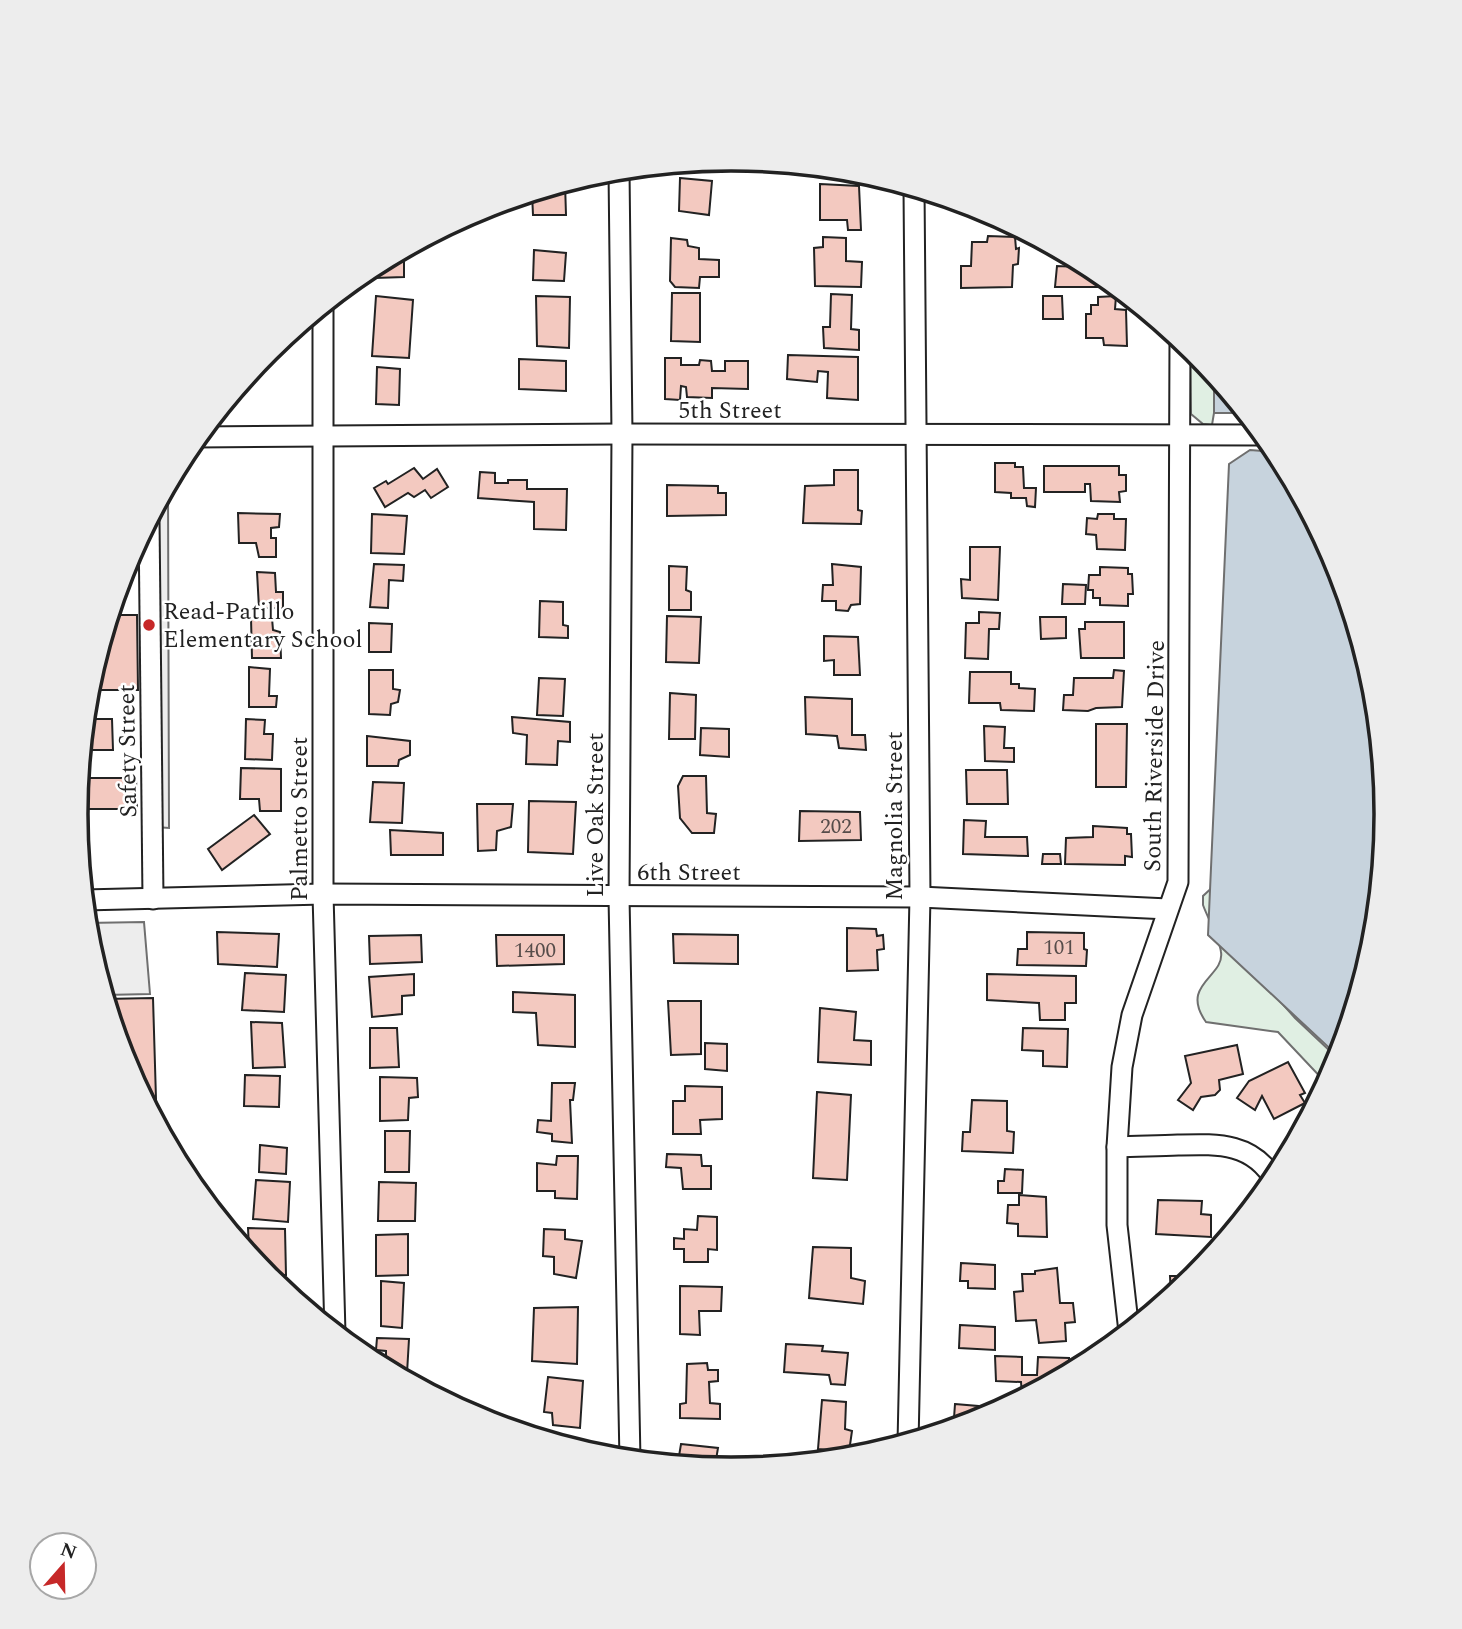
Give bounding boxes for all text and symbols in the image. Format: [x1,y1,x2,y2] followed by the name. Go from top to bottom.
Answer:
[678,393,782,429] street label: 5th Street
[163,594,363,658] place label: Read-Patillo Elementary School
[141,617,157,633] marker: Read-Patillo Elementary School
[1135,640,1175,872] street label: South Riverside Drive
[109,684,147,818] street label: Safety Street
[877,731,913,901] street label: Magnolia Street
[578,732,614,898] street label: Live Oak Street
[282,737,318,901] street label: Palmetto Street
[820,811,852,843] house number: 202
[637,855,741,891] street label: 6th Street
[1043,932,1075,964] house number: 101
[514,935,556,967] house number: 1400
[28,1531,98,1601] north arrow
[56,1535,81,1568] text: N

